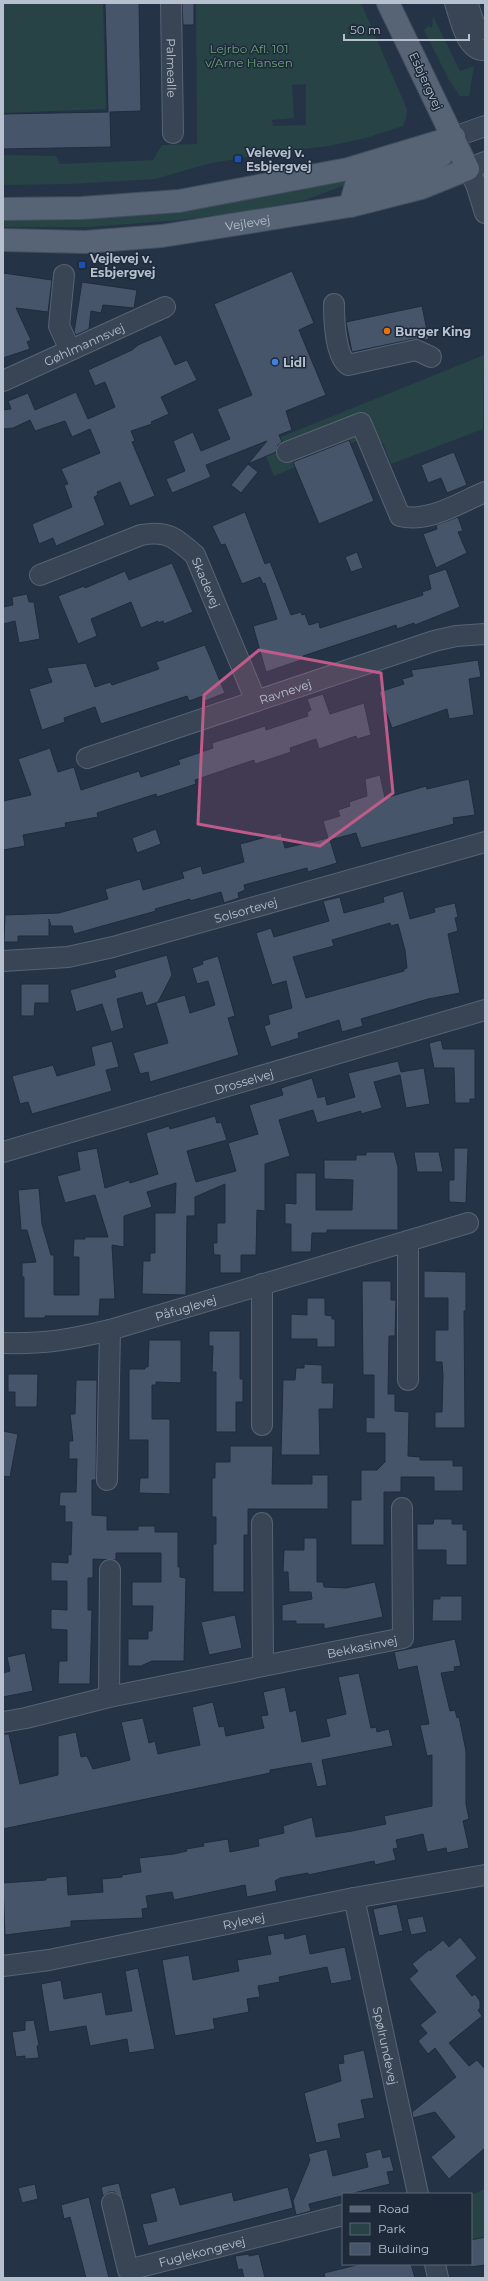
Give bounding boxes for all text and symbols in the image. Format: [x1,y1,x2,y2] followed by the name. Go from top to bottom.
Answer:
[344,16,469,42] scale bar
[350,22,381,37] text: 50 m
[164,38,180,98] street label: Palmealle
[205,41,293,70] park label: Lejrbo Afl. 101 v/Arne Hansen
[406,50,446,112] street label: Esbjergvej
[245,145,312,174] place label: Velevej v. Esbjergvej
[233,154,243,164] marker: Velevej v. Esbjergvej
[224,211,271,233] street label: Vejlevej
[89,251,156,280] place label: Vejlevej v. Esbjergvej
[77,260,87,270] marker: Vejlevej v. Esbjergvej
[41,319,127,369] street label: Gøhlmannsvej
[395,324,471,339] place label: Burger King
[382,326,392,336] marker: Burger King
[283,355,306,370] place label: Lidl
[270,357,280,367] marker: Lidl
[189,555,224,610] street label: Skadevej
[257,675,313,707] street label: Ravnevej
[212,894,279,926] street label: Solsortevej
[212,1065,275,1097] street label: Drosselvej
[153,1291,218,1324] street label: Påfuglevej
[325,1632,399,1661] street label: Bekkasinvej
[221,1909,266,1932] street label: Rylevej
[370,2005,402,2086] street label: Spølrundevej
[342,2193,472,2265] legend
[378,2201,409,2216] text: Road
[378,2221,406,2236] text: Park
[157,2233,247,2269] street label: Fuglekongevej
[378,2241,429,2256] text: Building

